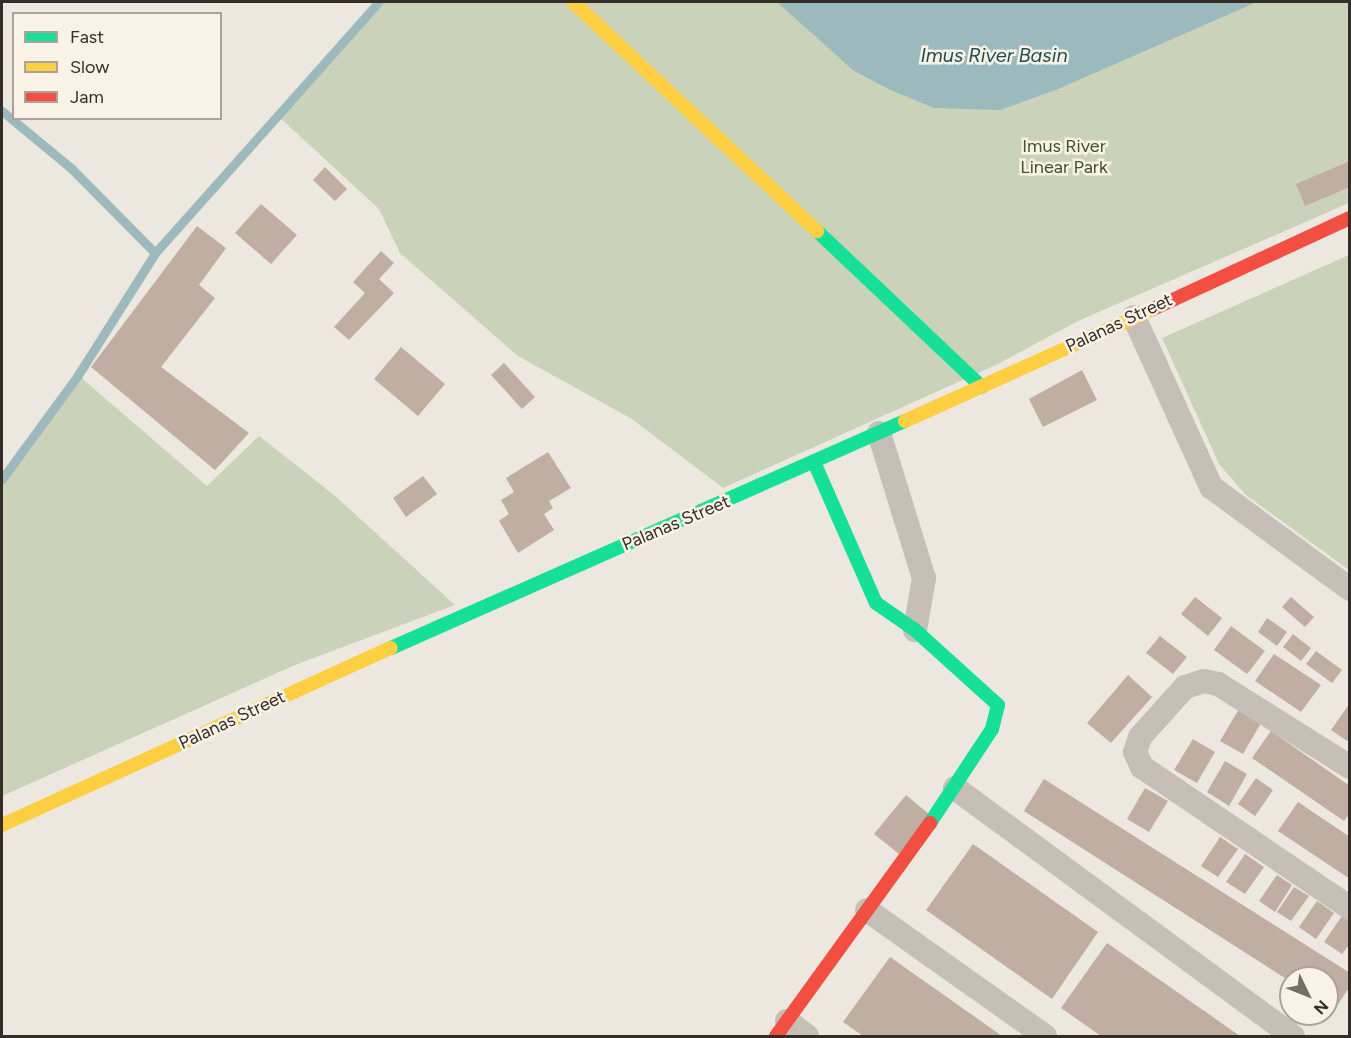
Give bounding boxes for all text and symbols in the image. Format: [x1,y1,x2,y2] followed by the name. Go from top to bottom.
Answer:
[12,12,222,120] legend
[70,26,104,48] text: Fast
[920,43,1068,67] water label: Imus River Basin
[70,56,109,78] text: Slow
[70,86,104,108] text: Jam
[1020,136,1108,178] park label: Imus River Linear Park
[1062,289,1176,357] street label: Palanas Street
[619,491,733,555] street label: Palanas Street
[175,686,289,754] street label: Palanas Street
[1279,966,1339,1026] north arrow
[1310,996,1332,1018] text: N

